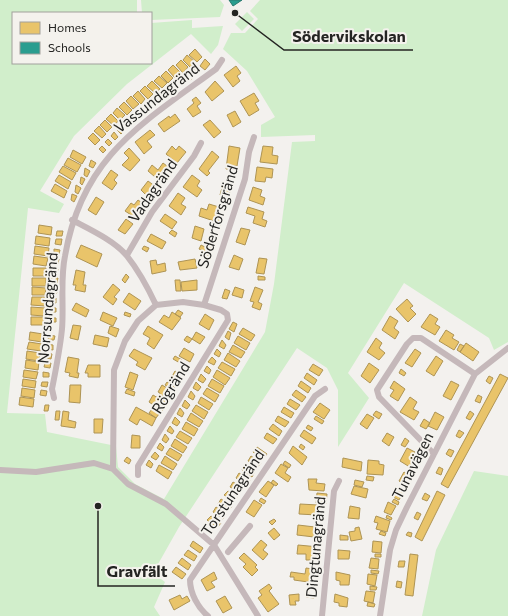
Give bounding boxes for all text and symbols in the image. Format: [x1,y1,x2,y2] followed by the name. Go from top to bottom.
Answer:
[12,12,152,64] legend
[48,20,86,34] text: Homes
[284,22,413,50] callout: Södervikskolan
[292,26,406,45] text: Södervikskolan
[48,40,91,54] text: Schools
[110,58,203,136] street label: Vassundagränd
[124,155,180,225] street label: Vadagränd
[193,163,241,270] street label: Söderforsgränd
[33,252,61,364] street label: Norrsundagränd
[147,358,193,417] street label: Rögränd
[388,429,437,502] street label: Tunavägen
[197,446,268,539] street label: Torstunagränd
[302,496,328,598] street label: Dingtunagränd
[98,558,175,586] callout: Gravfält
[107,561,168,580] text: Gravfält

